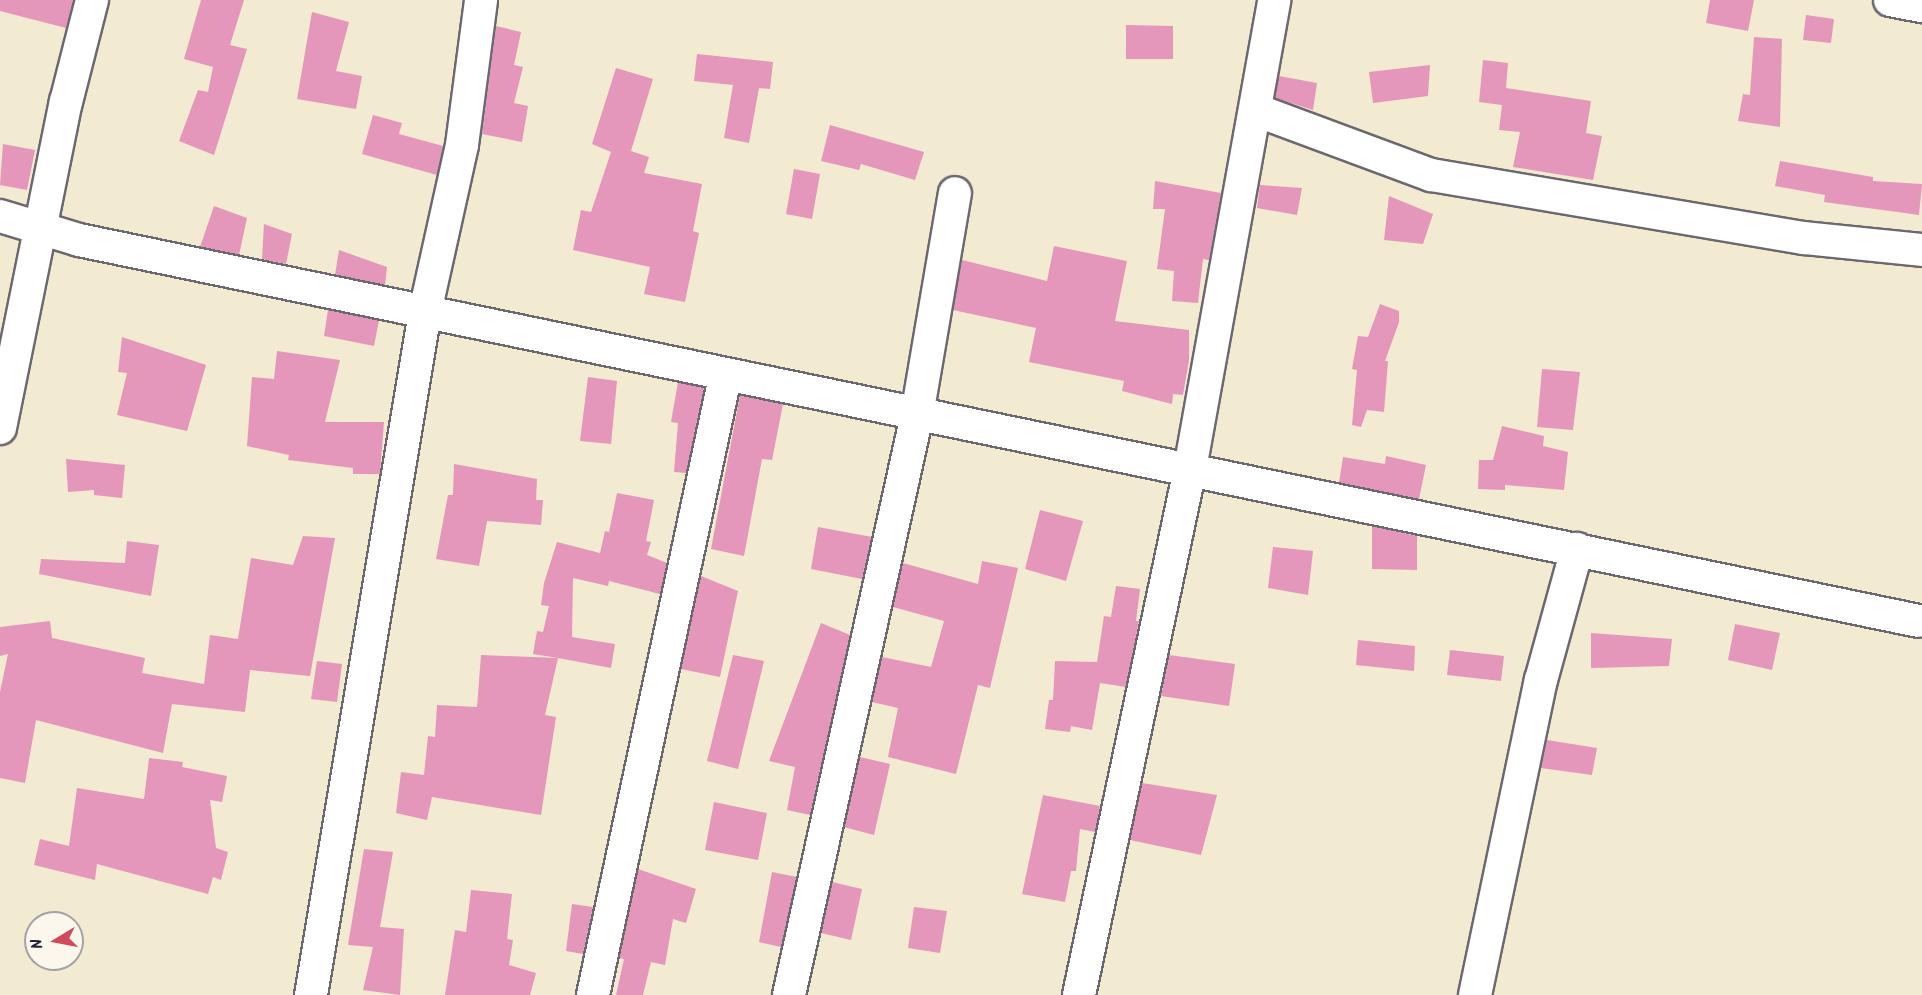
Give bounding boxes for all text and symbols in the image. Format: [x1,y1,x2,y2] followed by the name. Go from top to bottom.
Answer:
[24,911,84,971] north arrow
[25,937,51,951] text: N

